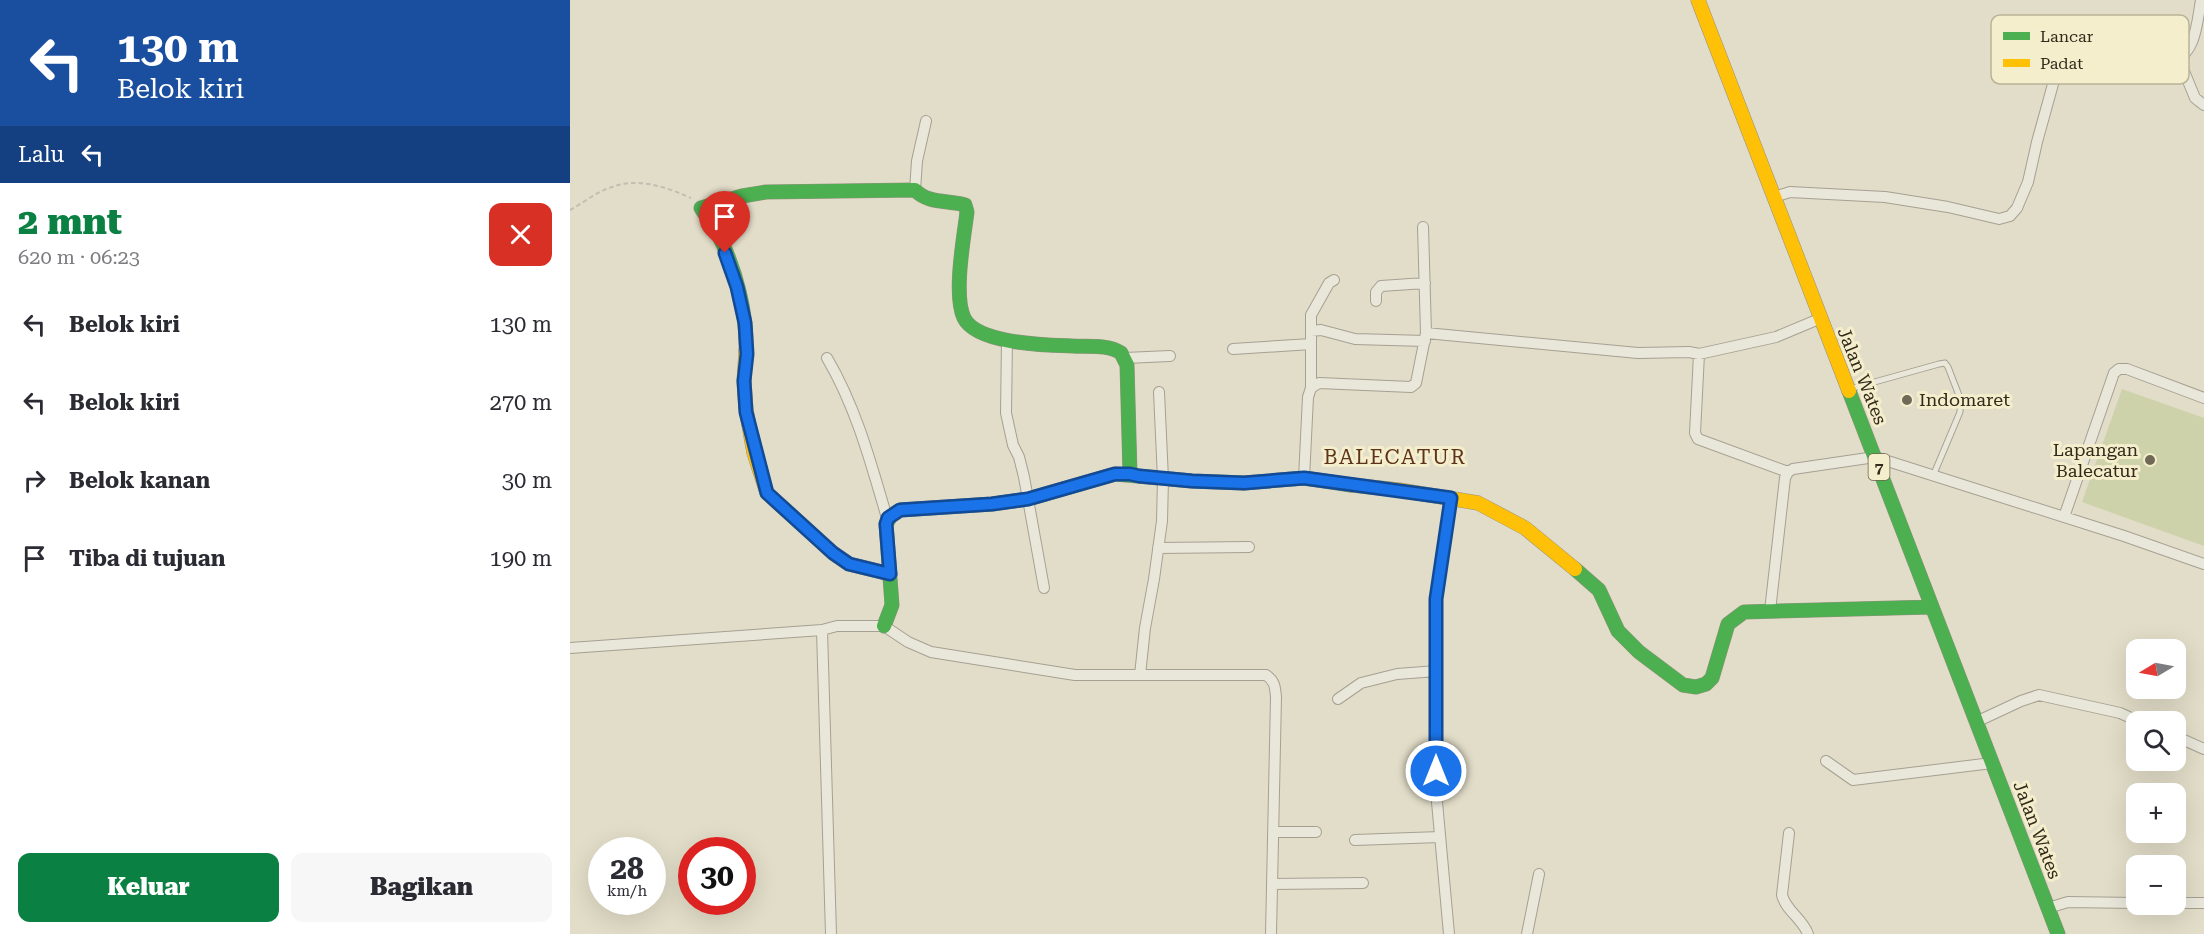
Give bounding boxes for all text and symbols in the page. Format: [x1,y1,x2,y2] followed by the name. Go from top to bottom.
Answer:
[1991,15,2189,84] legend
[117,23,239,72] text: 130 m
[18,24,96,102] icon: left
[2040,27,2094,46] text: Lancar
[2040,54,2083,73] text: Padat
[117,73,244,105] text: Belok kiri
[76,138,109,171] icon: left
[18,142,64,167] text: Lalu
[699,191,750,253] pin
[708,200,741,233] icon: arrive
[18,201,122,243] text: 2 mnt
[489,203,552,266] button: close
[18,245,140,269] text: 620 m · 06:23
[18,308,51,341] icon: left
[69,312,180,337] text: Belok kiri
[489,312,552,337] text: 130 m
[1833,324,1891,428] street label: Jalan Wates
[18,386,51,419] icon: left
[1919,389,2010,410] place label: Indomaret
[69,390,180,415] text: Belok kiri
[489,390,552,415] text: 270 m
[1900,393,1914,407] marker: Indomaret
[2053,439,2138,481] place label: Lapangan Balecatur
[1324,445,1466,469] district label: BALECATUR
[2143,453,2157,467] marker: Lapangan Balecatur
[1868,454,1890,480] road number: 7
[18,464,51,497] icon: right
[69,468,210,493] text: Belok kanan
[502,468,552,493] text: 30 m
[18,542,51,575] icon: arrive
[69,546,225,571] text: Tiba di tujuan
[489,546,552,571] text: 190 m
[2126,639,2186,699] north arrow
[2126,639,2186,915] map controls
[2126,711,2186,771] button: search
[1404,739,1468,803] position arrow
[2009,778,2066,882] street label: Jalan Wates
[2126,783,2186,843] button: +
[678,837,756,915] speed limit sign: 30
[610,851,644,886] text: 28
[18,853,279,922] button: Keluar
[291,853,552,922] button: Bagikan
[2126,855,2186,915] button: −
[607,882,647,900] text: km/h

